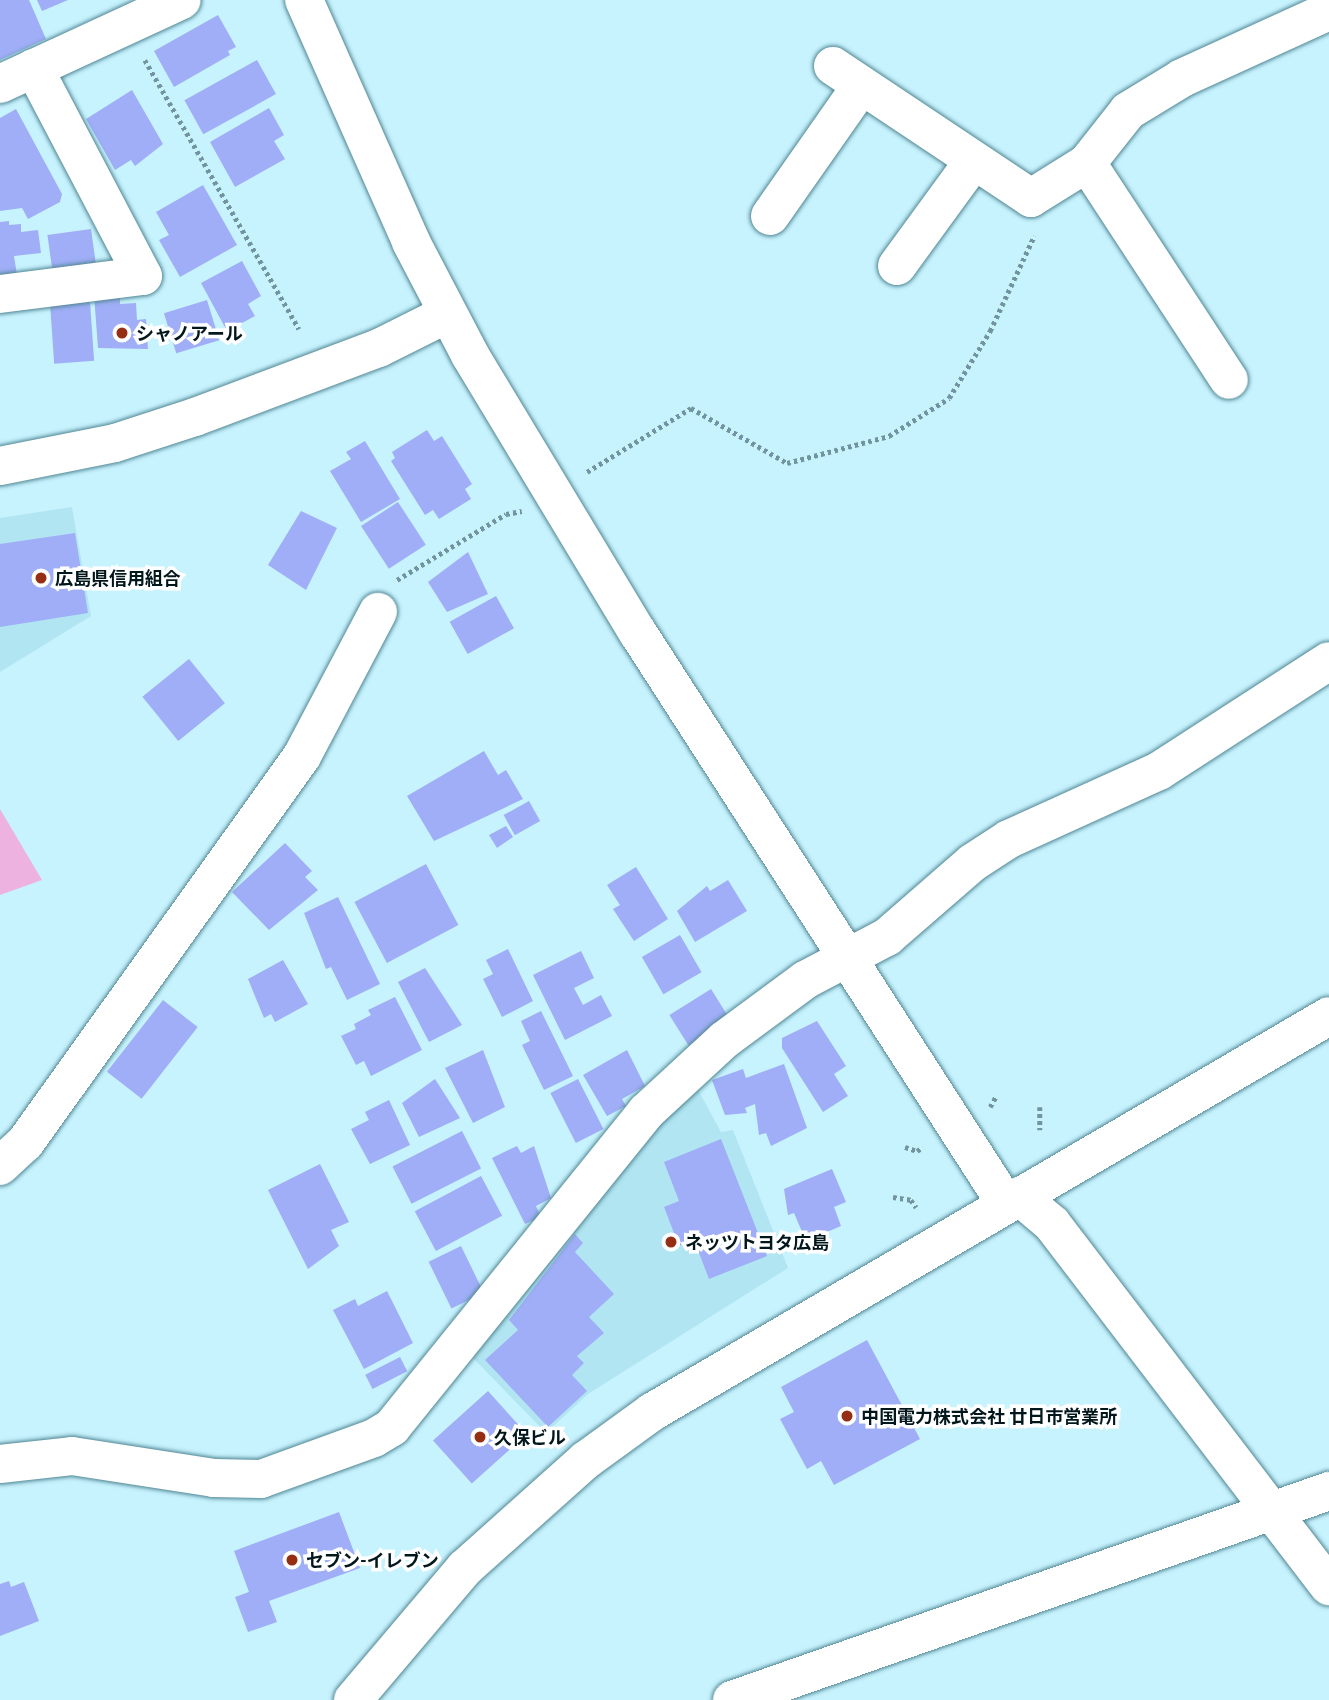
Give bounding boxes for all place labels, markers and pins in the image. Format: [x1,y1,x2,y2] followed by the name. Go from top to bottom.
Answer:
[136,322,243,344] place label: シャノアール
[114,325,130,341] marker: シャノアール
[55,567,181,589] place label: 広島県信用組合
[33,570,49,586] marker: 広島県信用組合
[685,1231,829,1253] place label: ネッツトヨタ広島
[663,1234,679,1250] marker: ネッツトヨタ広島
[861,1405,1117,1427] place label: 中国電力株式会社 廿日市営業所
[839,1408,855,1424] marker: 中国電力株式会社 廿日市営業所
[494,1426,566,1448] place label: 久保ビル
[472,1429,488,1445] marker: 久保ビル
[306,1549,439,1571] place label: セブン-イレブン
[284,1552,300,1568] marker: セブン-イレブン

